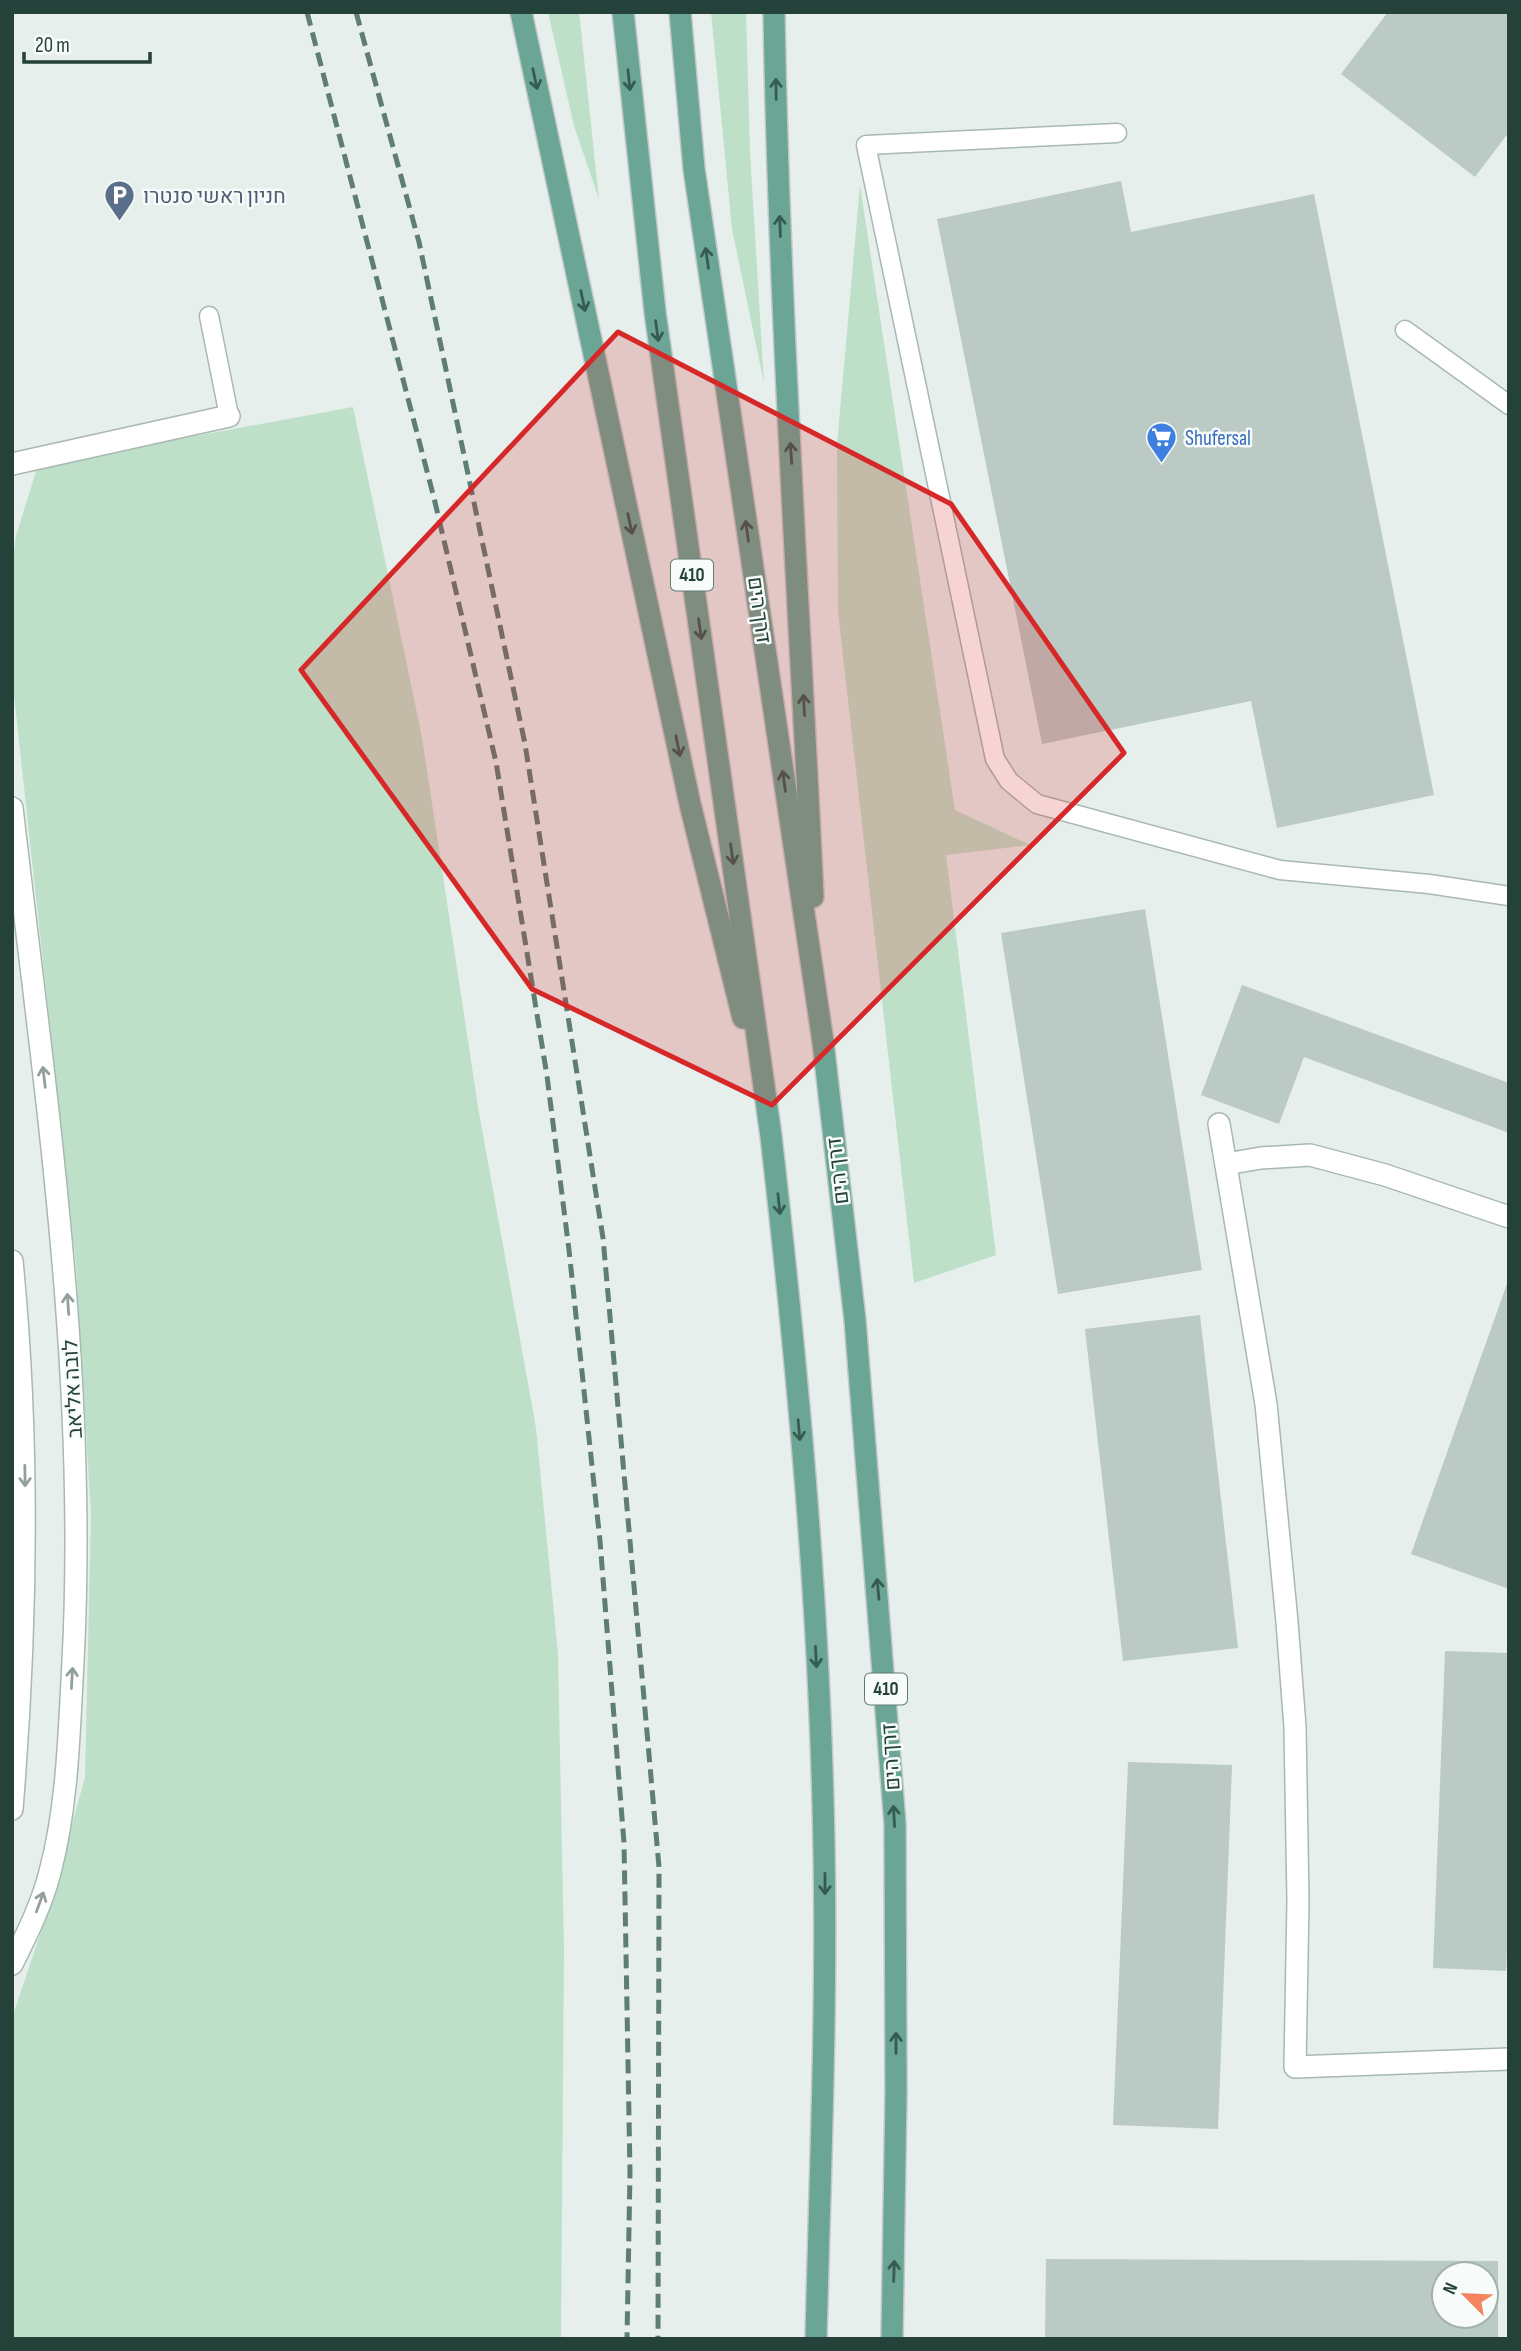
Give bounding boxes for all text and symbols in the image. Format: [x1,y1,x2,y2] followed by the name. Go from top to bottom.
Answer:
[24,21,150,65] scale bar
[35,33,70,58] text: 20 m
[528,67,542,90] one-way arrow
[622,68,635,91] one-way arrow
[769,77,782,100] one-way arrow
[103,179,137,223] parking icon: חניון ראשי סנטרו
[143,184,286,209] place label: חניון ראשי סנטרו
[773,215,787,238] one-way arrow
[700,247,713,270] one-way arrow
[576,289,590,312] one-way arrow
[651,319,664,341] one-way arrow
[1145,421,1179,465] supermarket icon: Shufersal
[1185,426,1251,451] place label: Shufersal
[784,442,797,465] one-way arrow
[624,512,638,535] one-way arrow
[741,520,754,543] one-way arrow
[671,560,713,590] road number: 410
[742,575,776,645] street label: דרך הים
[694,617,707,639] one-way arrow
[797,694,810,717] one-way arrow
[672,734,685,757] one-way arrow
[778,770,791,793] one-way arrow
[725,842,738,865] one-way arrow
[37,1067,50,1089] one-way arrow
[822,1136,854,1206] street label: דרך הים
[773,1192,786,1215] one-way arrow
[61,1293,74,1315] one-way arrow
[58,1339,88,1439] street label: לובה אליאב
[793,1418,806,1441] one-way arrow
[18,1464,32,1487] one-way arrow
[871,1578,884,1600] one-way arrow
[810,1645,823,1668] one-way arrow
[66,1667,79,1689] one-way arrow
[865,1674,907,1704] road number: 410
[876,1723,906,1791] street label: דרך הים
[888,1804,901,1827] one-way arrow
[818,1873,832,1896] one-way arrow
[35,1892,48,1913] one-way arrow
[889,2032,903,2055] one-way arrow
[887,2259,900,2282] one-way arrow
[1430,2260,1500,2330] north arrow
[1438,2279,1463,2298] text: N

